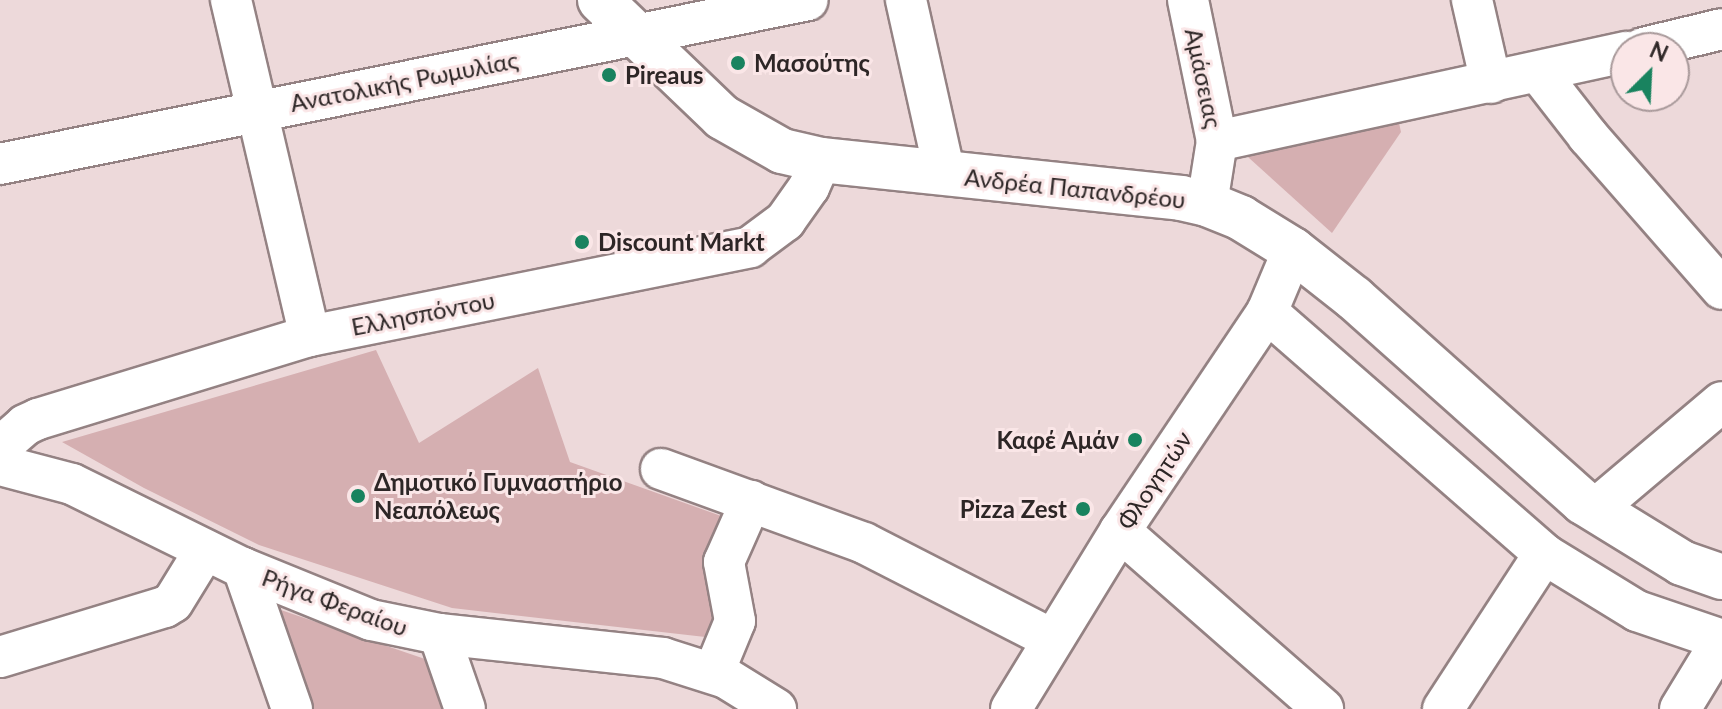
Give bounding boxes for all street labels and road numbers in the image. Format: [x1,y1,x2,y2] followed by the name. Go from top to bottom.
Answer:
[1179,25,1229,131] street label: Αμάσειας
[288,45,520,117] street label: Ανατολικής Ρωμυλίας
[963,162,1187,214] street label: Ανδρέα Παπανδρέου
[349,285,497,341] street label: Ελλησπόντου
[1111,425,1197,535] street label: Φλογητών
[258,562,412,642] street label: Ρήγα Φεραίου

